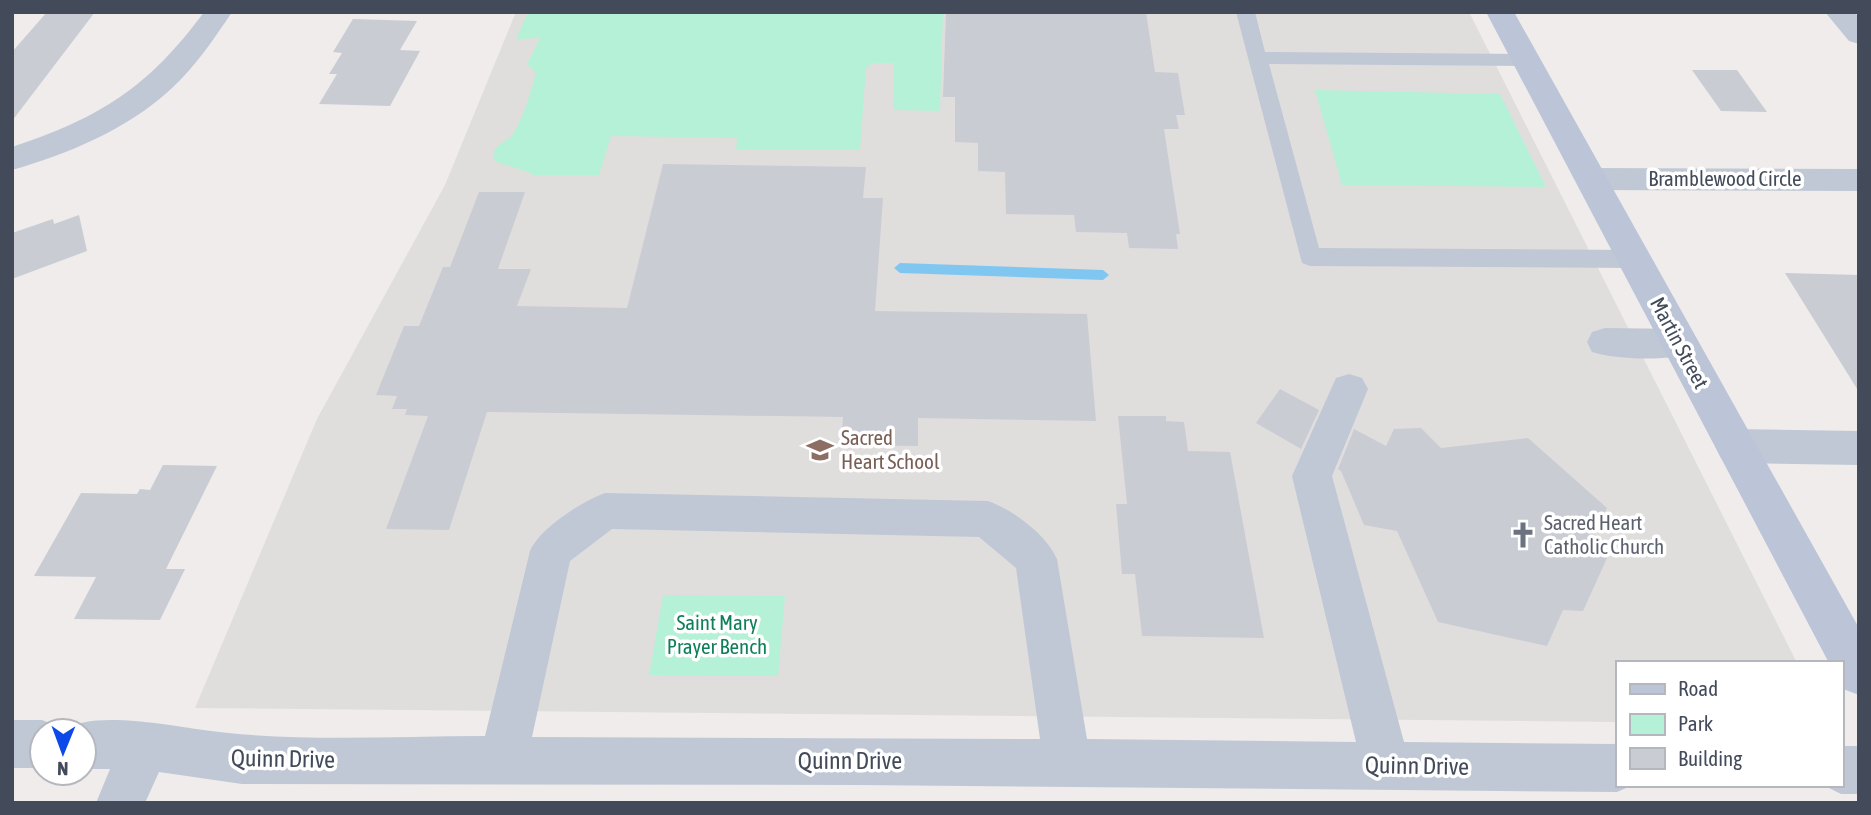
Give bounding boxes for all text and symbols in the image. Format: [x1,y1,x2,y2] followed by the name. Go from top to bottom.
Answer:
[1648,166,1802,190] street label: Bramblewood Circle
[1646,293,1714,392] street label: Martin Street
[841,425,940,473] place label: Sacred Heart School
[805,435,835,465] school or university icon: Sacred Heart School
[1544,510,1664,558] place label: Sacred Heart Catholic Church
[1508,520,1538,550] church icon: Sacred Heart Catholic Church
[667,610,767,658] park label: Saint Mary Prayer Bench
[1616,661,1843,787] legend
[1678,676,1718,700] text: Road
[1678,711,1713,735] text: Park
[28,717,98,787] north arrow
[231,744,335,773] street label: Quinn Drive
[1678,746,1742,770] text: Building
[798,747,902,774] street label: Quinn Drive
[1365,751,1469,780] street label: Quinn Drive
[57,758,69,780] text: N

